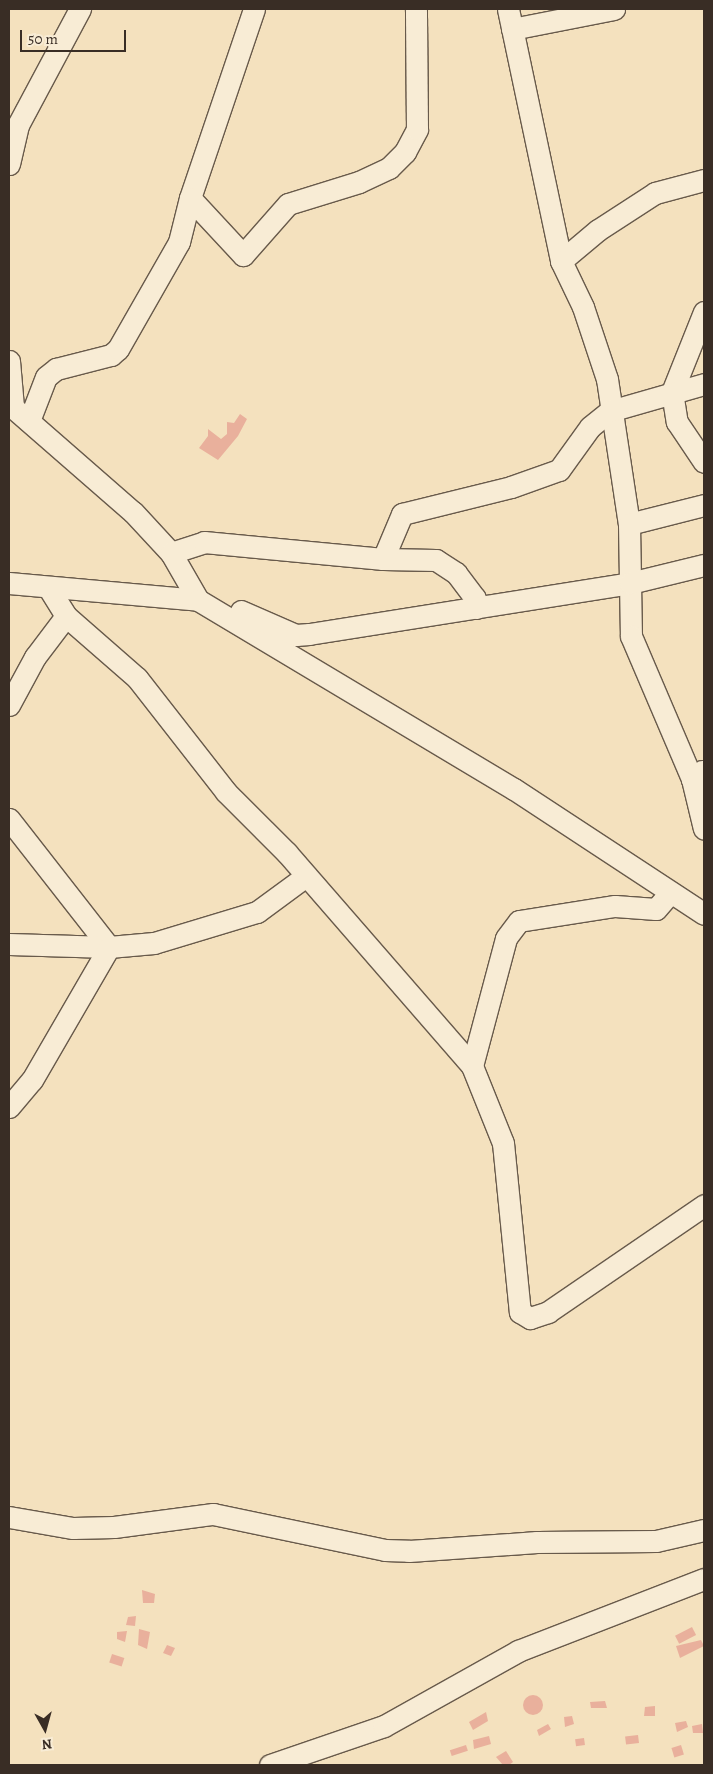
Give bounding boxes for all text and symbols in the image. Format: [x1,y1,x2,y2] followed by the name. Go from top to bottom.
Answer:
[22,20,129,52] scale bar
[28,29,58,49] text: 50 m
[20,1704,70,1754] north arrow
[41,1734,53,1754] text: N

